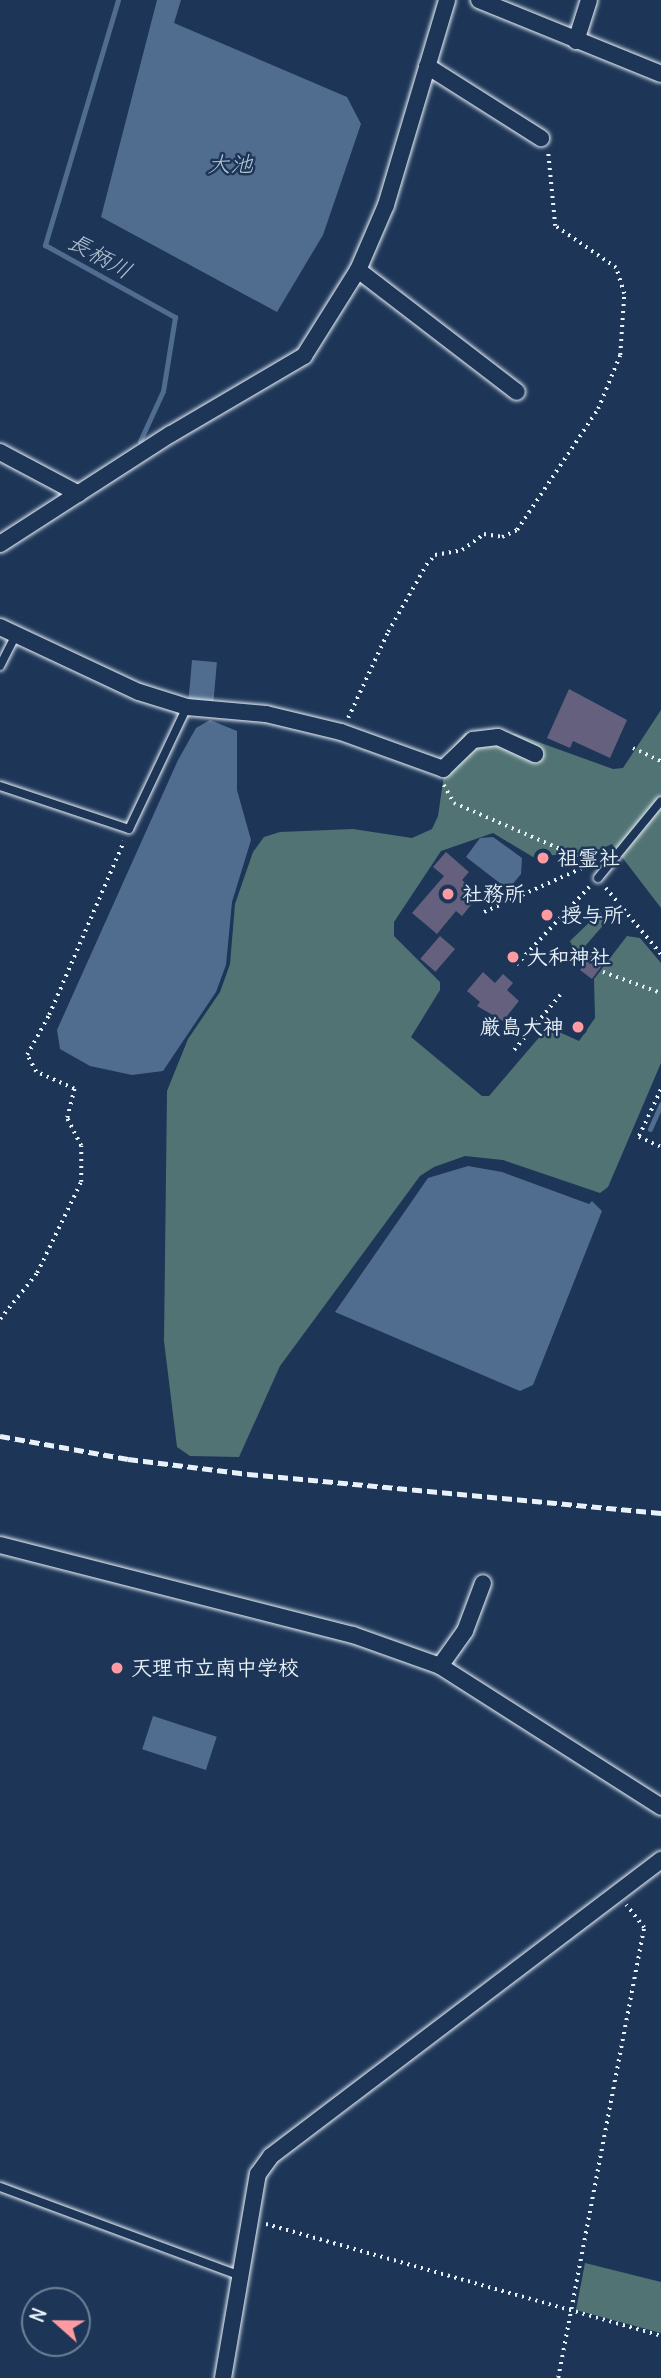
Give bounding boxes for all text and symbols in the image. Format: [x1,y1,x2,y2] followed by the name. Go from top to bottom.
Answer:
[207,150,253,178] water label: 大池
[63,227,137,285] water label: 長柄川
[557,845,620,871] place label: 祖霊社
[535,850,551,866] marker: 祖霊社
[462,881,525,907] place label: 社務所
[440,886,456,902] marker: 社務所
[561,902,624,928] place label: 授与所
[539,907,555,923] marker: 授与所
[527,944,611,970] place label: 大和神社
[505,949,521,965] marker: 大和神社
[480,1014,564,1040] place label: 厳島大神
[570,1019,586,1035] marker: 厳島大神
[131,1655,299,1681] place label: 天理市立南中学校
[109,1660,125,1676] marker: 天理市立南中学校
[21,2287,91,2357] north arrow
[25,2305,52,2326] text: N

